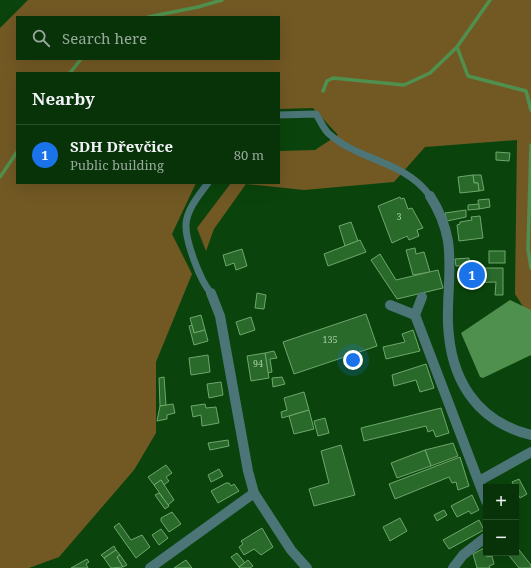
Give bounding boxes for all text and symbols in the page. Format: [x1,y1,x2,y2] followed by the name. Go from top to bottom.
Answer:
[16,16,280,60] search box
[30,27,52,49] icon: search
[62,28,147,48] text: Search here
[32,87,95,110] text: Nearby
[70,136,173,156] text: SDH Dřevčice
[41,146,49,164] text: 1
[234,146,264,164] text: 80 m
[70,156,164,174] text: Public building
[396,210,402,223] house number: 3
[459,260,485,290] pin: 1
[322,333,338,346] house number: 135
[343,350,363,370] your location
[253,357,263,370] house number: 94
[483,484,519,556] map controls
[483,484,519,520] button: +
[483,520,519,556] button: −

